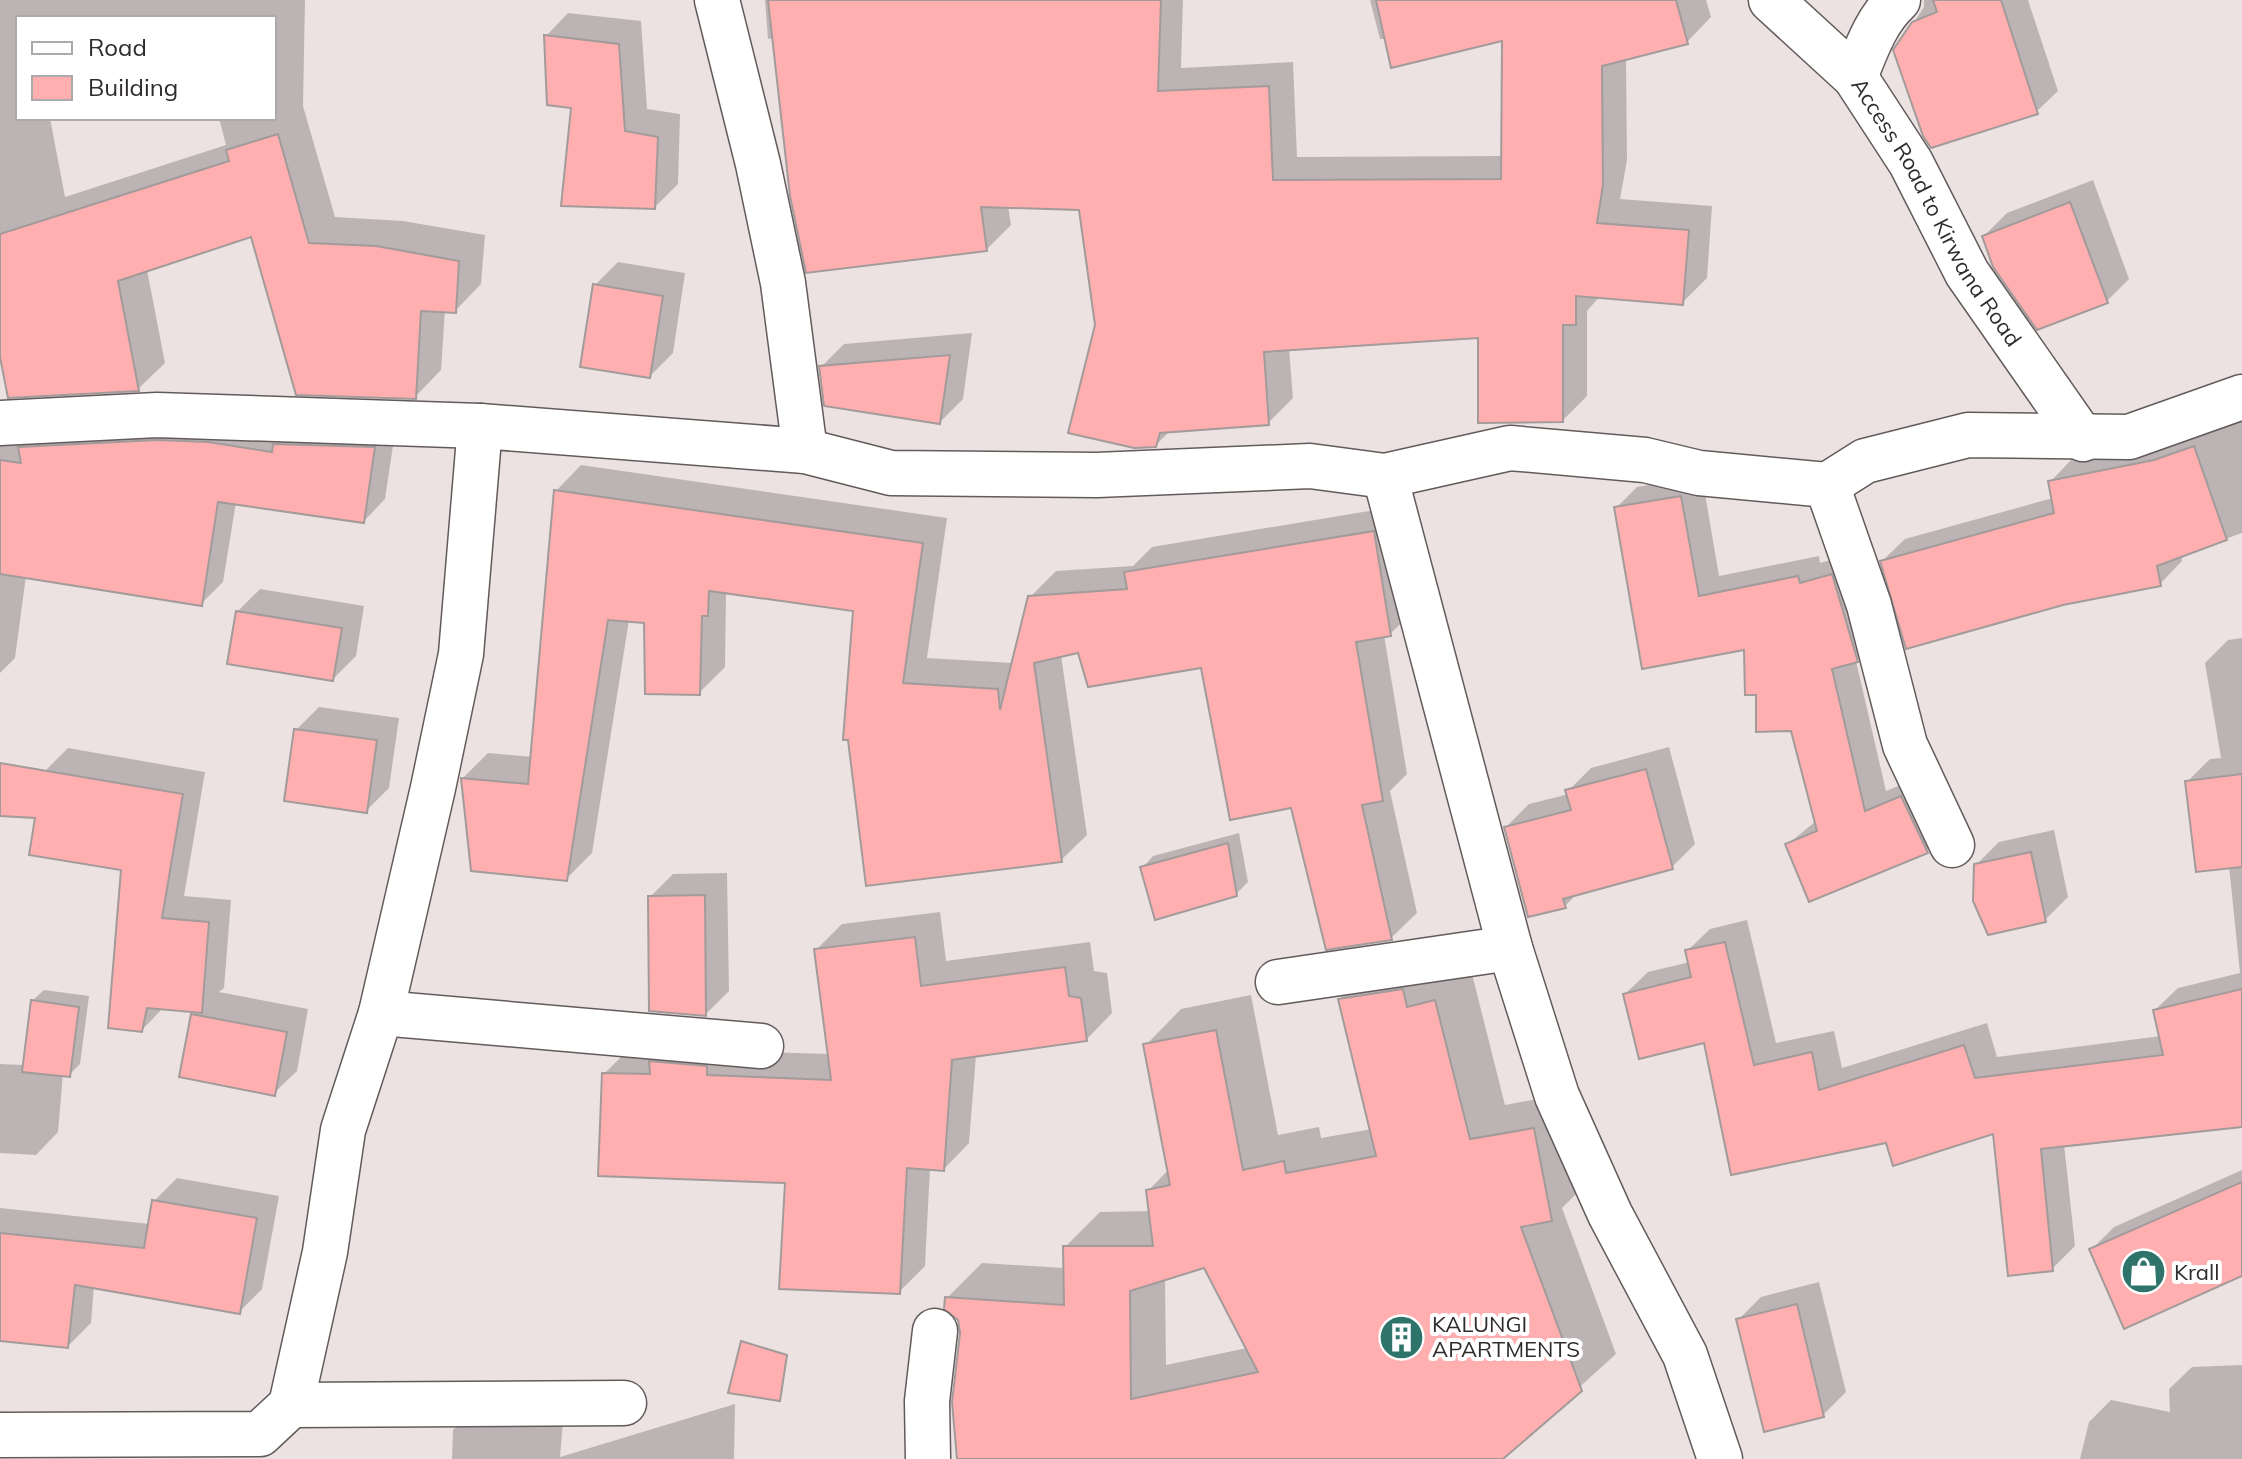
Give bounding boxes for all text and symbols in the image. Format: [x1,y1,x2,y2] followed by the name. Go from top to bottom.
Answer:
[16,16,276,120] legend
[88,32,147,62] text: Road
[88,72,178,102] text: Building
[1845,73,2028,352] street label: Access Road to Kirwana Road
[2119,1248,2167,1296] shop icon: Krall
[2174,1258,2220,1286] place label: Krall
[1432,1310,1580,1363] place label: KALUNGI APARTMENTS
[1377,1313,1425,1361] building icon: KALUNGI APARTMENTS

